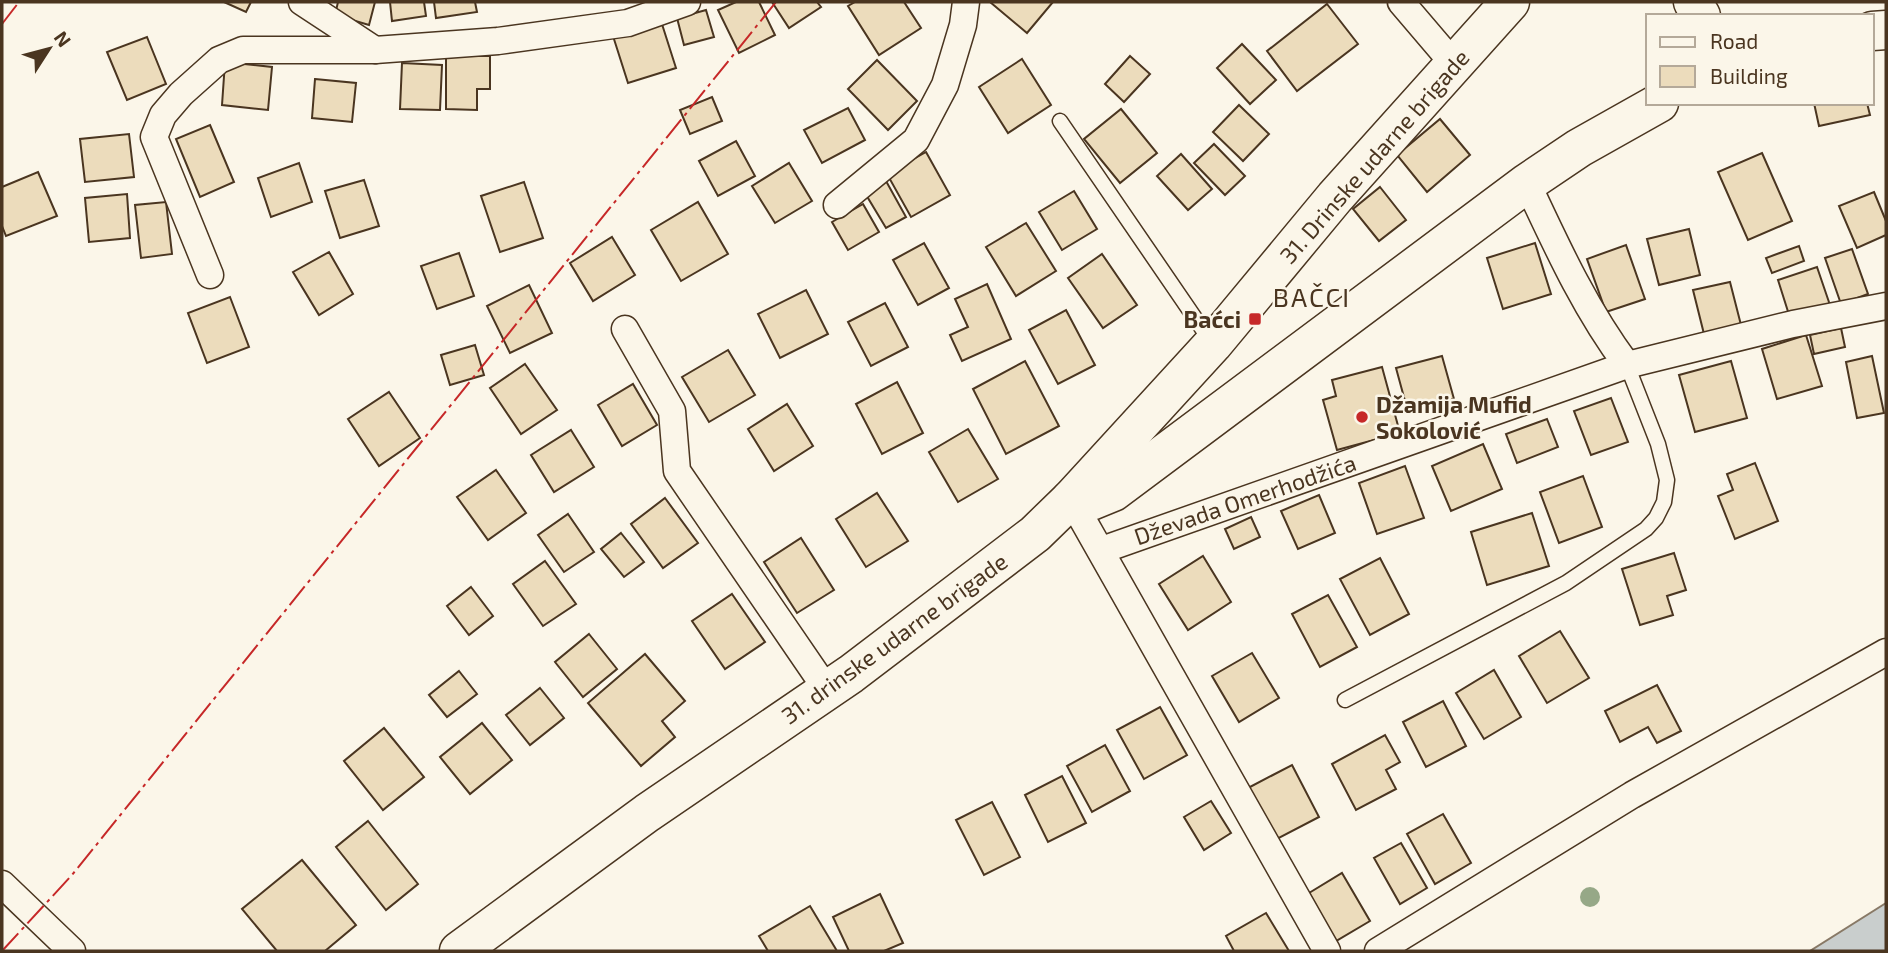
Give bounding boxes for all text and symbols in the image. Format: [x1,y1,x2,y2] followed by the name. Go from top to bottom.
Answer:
[14,14,84,84] north arrow
[1646,14,1874,105] legend
[50,26,76,51] text: N
[1710,28,1758,53] text: Road
[1273,43,1475,269] street label: 31. Drinske udarne brigade
[1710,63,1788,88] text: Building
[1273,281,1351,312] district label: BAČCI
[1184,305,1241,333] place label: Baćci
[1247,311,1263,327] marker: Baćci
[1376,390,1532,444] place label: Džamija Mufid Sokolović
[1354,409,1370,425] marker: Džamija Mufid Sokolović
[1130,448,1360,550] street label: Dževada Omerhodžića
[776,547,1012,729] street label: 31. drinske udarne brigade

